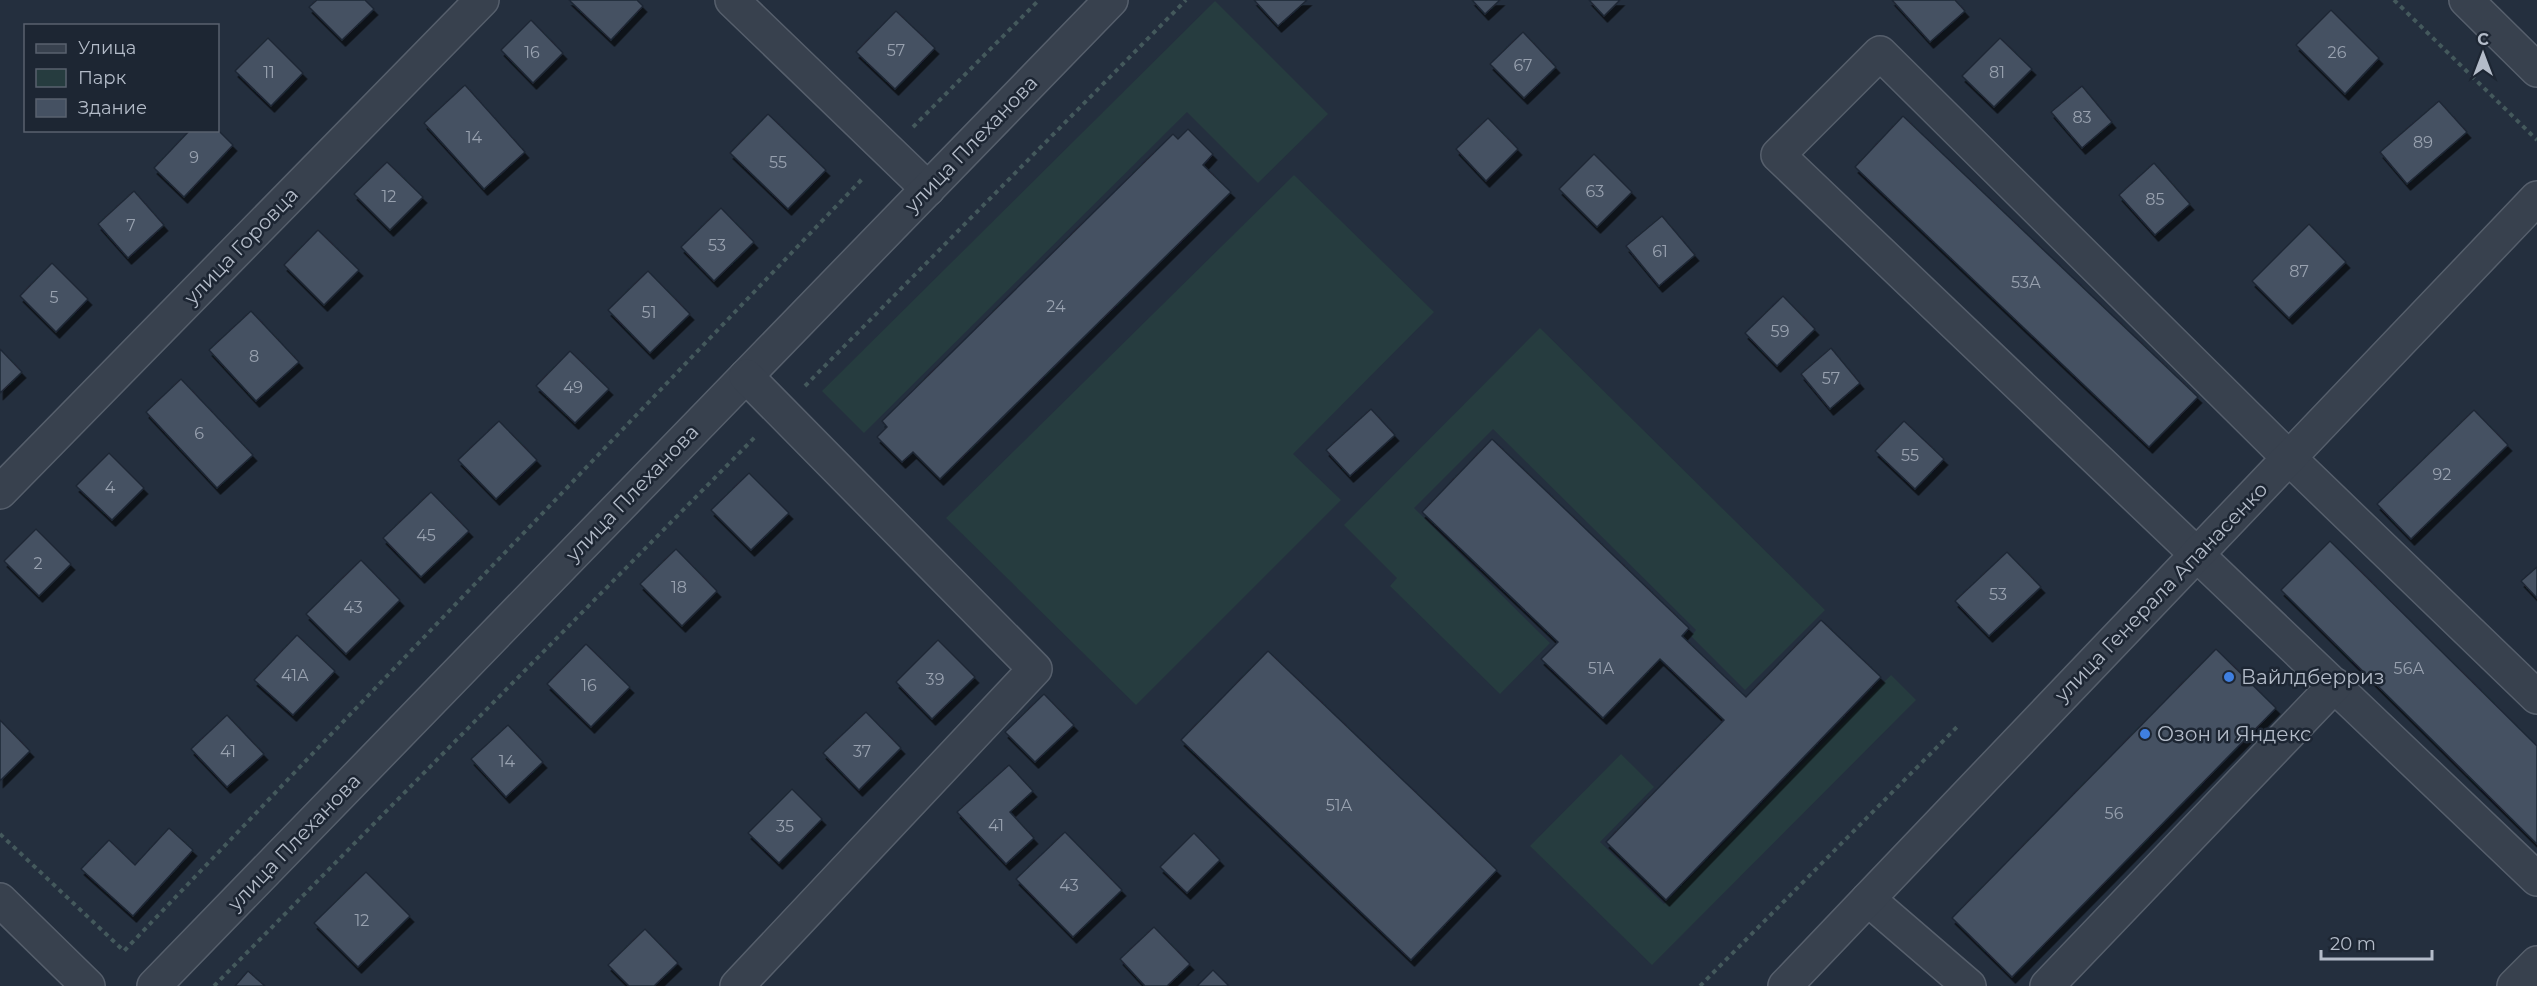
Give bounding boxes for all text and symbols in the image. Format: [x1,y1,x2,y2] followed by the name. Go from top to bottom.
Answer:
[24,24,219,132] legend
[2453,24,2513,84] north arrow
[2477,30,2489,49] text: С
[78,37,136,59] text: Улица
[887,41,905,60] house number: 57
[524,43,540,62] house number: 16
[2328,43,2347,62] house number: 26
[1513,56,1533,75] house number: 67
[263,63,275,82] house number: 11
[1989,63,2005,82] house number: 81
[78,67,127,89] text: Парк
[899,71,1042,218] street label: улица Плеханова
[78,97,147,119] text: Здание
[2072,108,2092,127] house number: 83
[466,128,483,147] house number: 14
[2413,133,2433,152] house number: 89
[189,148,199,167] house number: 9
[769,153,787,172] house number: 55
[178,182,303,310] street label: улица Горовца
[1586,182,1604,201] house number: 63
[382,187,396,206] house number: 12
[2145,190,2165,209] house number: 85
[126,216,136,235] house number: 7
[708,236,726,255] house number: 53
[1652,242,1668,261] house number: 61
[2289,262,2309,281] house number: 87
[2011,273,2041,292] house number: 53А
[49,288,59,307] house number: 5
[1046,297,1066,316] house number: 24
[642,303,656,322] house number: 51
[1771,322,1789,341] house number: 59
[249,347,259,366] house number: 8
[1822,369,1840,388] house number: 57
[563,378,583,397] house number: 49
[560,420,703,567] street label: улица Плеханова
[194,424,204,443] house number: 6
[1901,446,1919,465] house number: 55
[2433,465,2451,484] house number: 92
[2049,477,2272,707] street label: улица Генерала Апанасенко
[105,478,116,497] house number: 4
[416,526,436,545] house number: 45
[33,554,43,573] house number: 2
[671,578,687,597] house number: 18
[1989,585,2007,604] house number: 53
[343,598,363,617] house number: 43
[1588,659,1614,678] house number: 51А
[2394,659,2425,678] house number: 56А
[2241,665,2384,689] place label: Вайлдберриз
[281,666,309,685] house number: 41А
[926,670,944,689] house number: 39
[2222,670,2236,684] marker: Вайлдберриз
[581,676,597,695] house number: 16
[2157,722,2311,746] place label: Озон и Яндекс
[2138,727,2152,741] marker: Озон и Яндекс
[220,742,236,761] house number: 41
[853,742,871,761] house number: 37
[499,752,516,771] house number: 14
[222,769,365,916] street label: улица Плеханова
[1326,796,1352,815] house number: 51А
[2105,804,2124,823] house number: 56
[988,816,1004,835] house number: 41
[776,817,794,836] house number: 35
[1059,876,1079,895] house number: 43
[355,911,369,930] house number: 12
[2321,923,2432,961] scale bar
[2330,933,2376,955] text: 20 m

